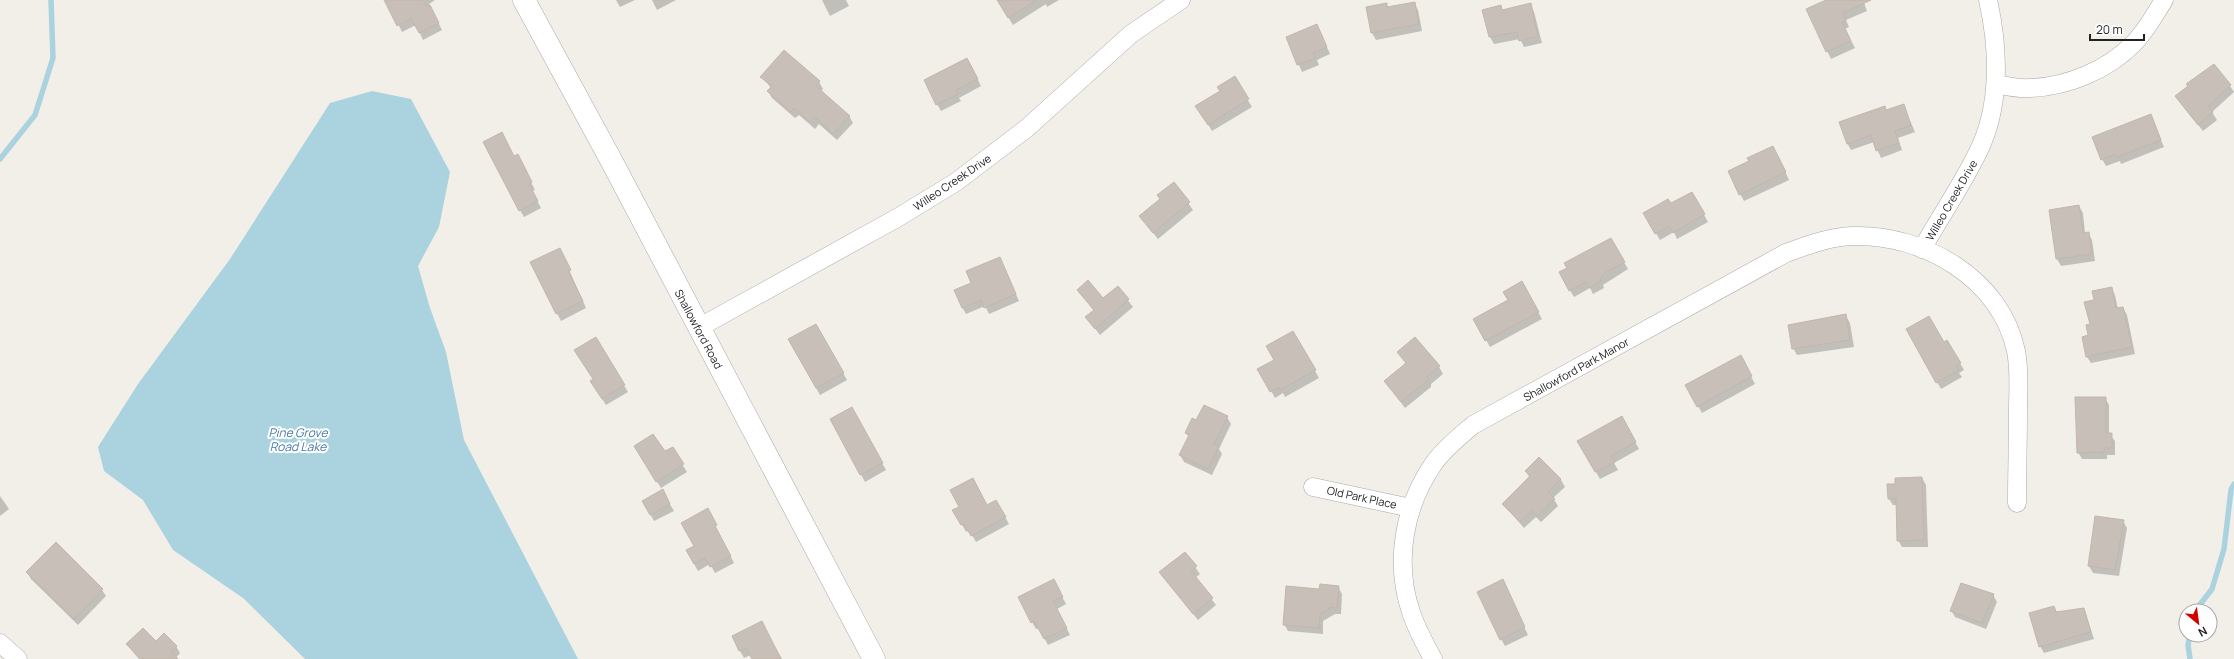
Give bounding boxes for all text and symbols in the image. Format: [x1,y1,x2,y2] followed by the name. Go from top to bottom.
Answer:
[2090,16,2144,42] scale bar
[2096,21,2123,38] text: 20 m
[910,150,994,214] street label: Willeo Creek Drive
[1922,156,1980,243] street label: Willeo Creek Drive
[672,287,726,371] street label: Shallowford Road
[1521,334,1631,404] street label: Shallowford Park Manor
[269,424,328,455] water label: Pine Grove Road Lake
[1326,482,1399,512] street label: Old Park Place
[2178,603,2218,643] north arrow
[2196,624,2210,641] text: N

